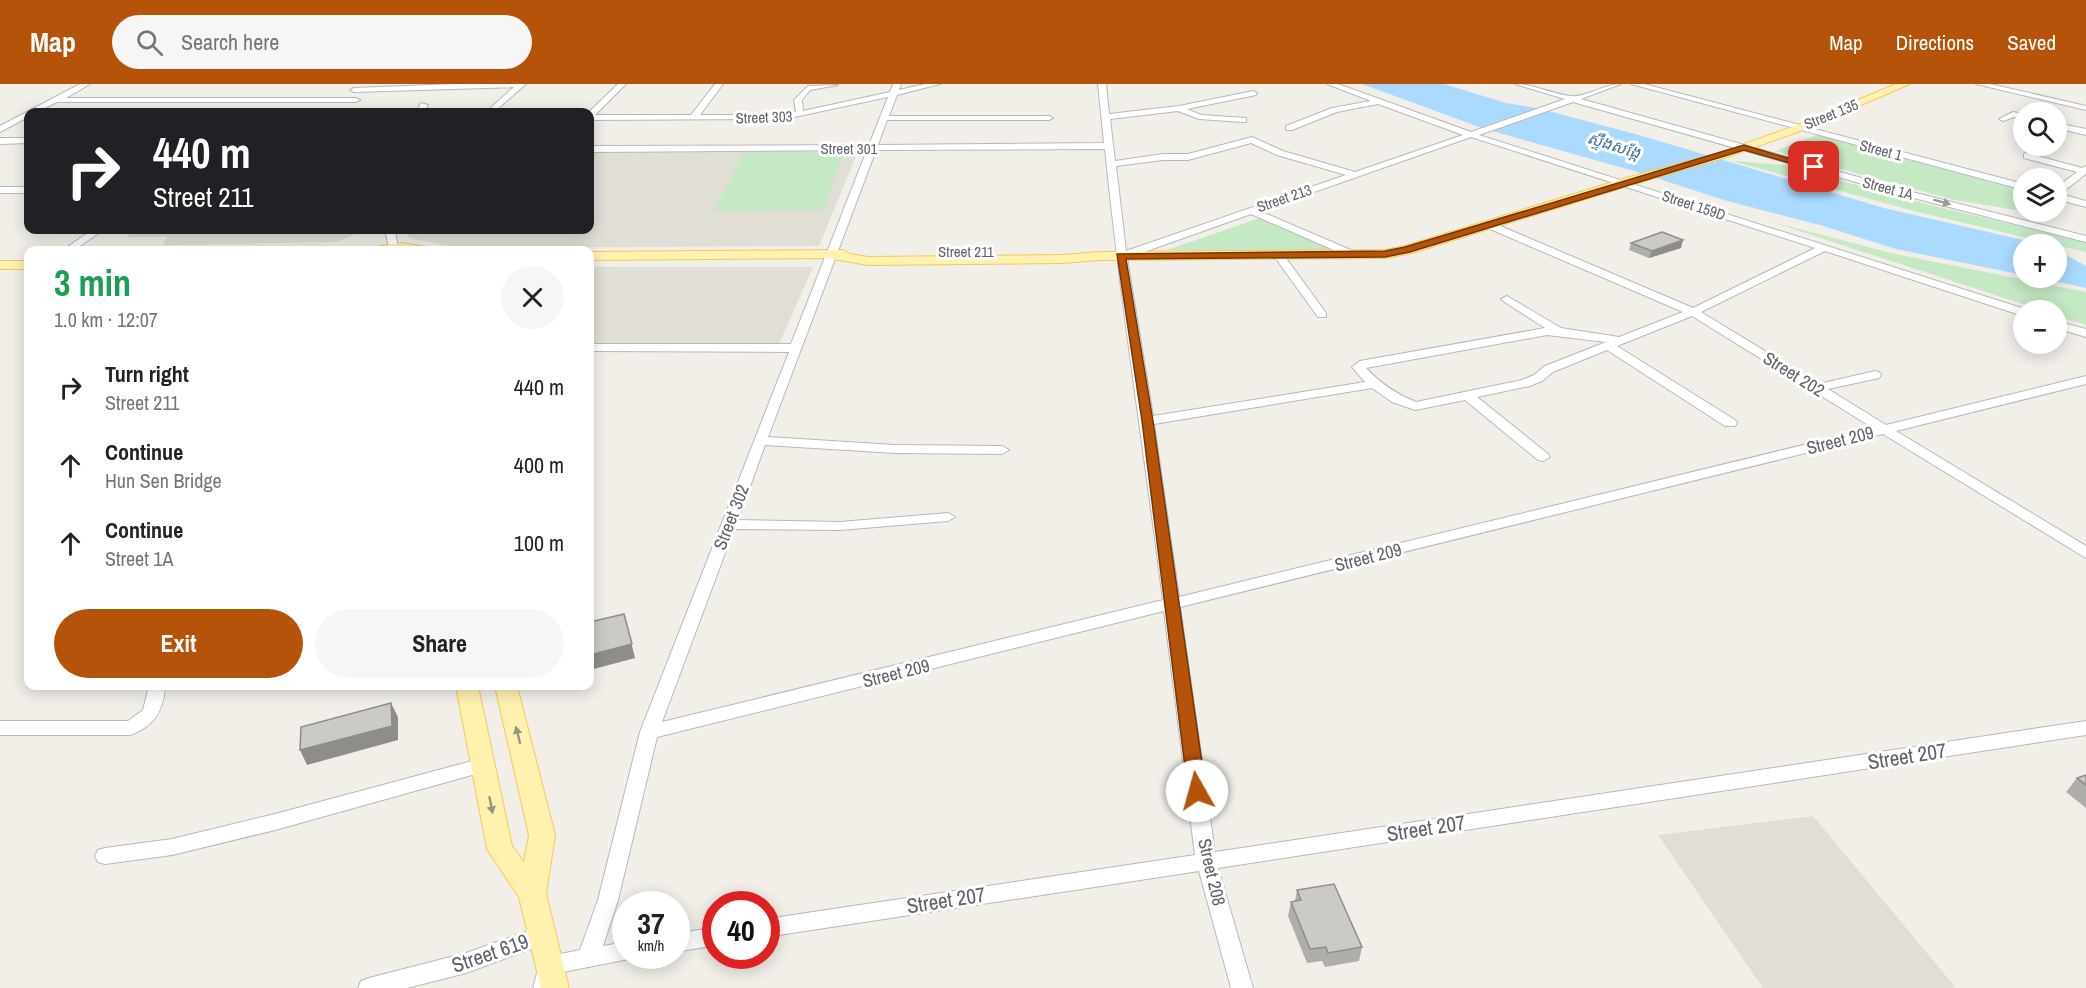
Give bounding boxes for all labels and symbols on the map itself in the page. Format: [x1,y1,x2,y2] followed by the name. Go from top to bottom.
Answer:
[1801,94,1861,134] street label: Street 135
[735,106,793,128] street label: Street 303
[1585,126,1644,164] water label: ស្ទឹងសង្កែ
[1857,134,1905,166] street label: Street 1
[821,138,878,159] street label: Street 301
[1788,141,1839,192] pin
[1861,171,1916,205] street label: Street 1A
[1254,179,1314,217] street label: Street 213
[1660,185,1729,225] street label: Street 159D
[1933,198,1951,207] one-way arrow
[938,241,994,262] street label: Street 211
[1758,345,1830,403] street label: Street 202
[1804,420,1876,460] street label: Street 209
[707,481,755,553] street label: Street 302
[1332,537,1404,577] street label: Street 209
[860,653,932,693] street label: Street 209
[512,726,522,744] one-way arrow
[1865,735,1949,777] street label: Street 207
[1165,759,1229,823] position arrow
[487,795,496,814] one-way arrow
[1384,807,1468,849] street label: Street 207
[1192,836,1232,908] street label: Street 208
[904,879,988,921] street label: Street 207
[702,891,780,969] speed limit sign: 40
[448,926,532,980] street label: Street 619

